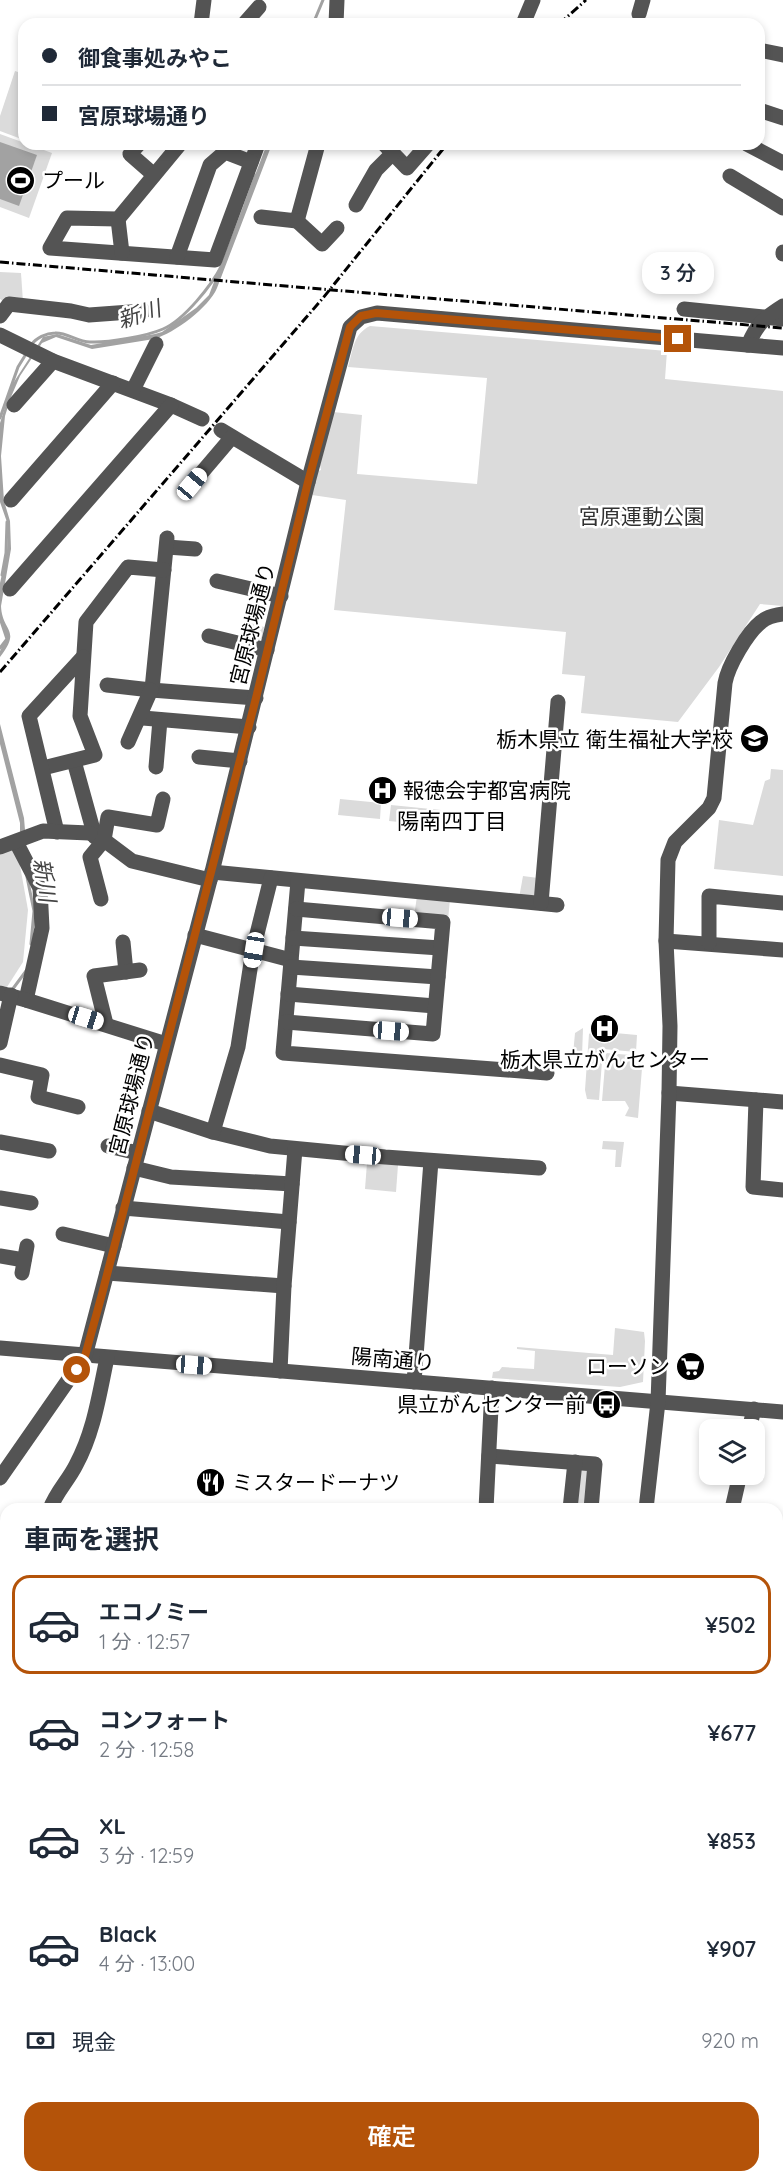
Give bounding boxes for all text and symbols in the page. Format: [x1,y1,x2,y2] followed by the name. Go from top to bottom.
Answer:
[78,44,232,72] text: 御食事処みやこ
[78,102,210,130] text: 宮原球場通り
[5,164,37,196] sports icon: プール
[42,167,105,193] place label: プール
[642,252,714,294] callout: 3 分
[660,260,696,285] text: 3 分
[114,293,166,334] water label: 新川
[664,325,691,352] route end
[174,464,210,504] car
[579,503,705,529] park label: 宮原運動公園
[224,560,280,688] street label: 宮原球場通り
[738,723,770,755] school or university icon: 栃木県立 衛生福祉大学校
[496,726,733,752] place label: 栃木県立 衛生福祉大学校
[366,774,398,806] hospital icon: 報徳会宇都宮病院
[403,777,571,803] place label: 報徳会宇都宮病院
[397,807,507,835] district label: 陽南四丁目
[28,856,63,906] water label: 新川
[381,907,419,929] car
[242,931,266,969] car
[66,1004,106,1032] car
[589,1012,621,1044] hospital icon: 栃木県立がんセンター
[372,1021,410,1041] car
[103,1030,159,1158] street label: 宮原球場通り
[500,1046,710,1072] place label: 栃木県立がんセンター
[344,1144,382,1166] car
[350,1342,436,1376] street label: 陽南通り
[675,1350,707,1382] supermarket icon: ローソン
[586,1353,670,1379] place label: ローソン
[175,1355,213,1375] car
[63,1356,90,1383] route start
[591,1388,623,1420] bus stop icon: 県立がんセンター前
[397,1391,586,1417] place label: 県立がんセンター前
[699,1419,765,1485] map controls
[699,1419,765,1485] button: layers
[195,1466,227,1498] restaurant icon: ミスタードーナツ
[232,1469,400,1495] place label: ミスタードーナツ
[24,1522,159,1556] text: 車両を選択
[27,1598,81,1652] icon: car
[99,1598,209,1626] text: エコノミー
[705,1611,756,1639] text: ¥502
[99,1629,190,1654] text: 1 分 · 12:57
[27,1706,81,1760] icon: car
[99,1706,230,1734] text: コンフォート
[707,1719,756,1747] text: ¥677
[99,1737,194,1762] text: 2 分 · 12:58
[99,1812,126,1840] text: XL
[27,1814,81,1868] icon: car
[707,1827,756,1855] text: ¥853
[99,1843,194,1868] text: 3 分 · 12:59
[99,1920,157,1948] text: Black
[27,1922,81,1976] icon: car
[707,1935,756,1963] text: ¥907
[99,1951,195,1976] text: 4 分 · 13:00
[24,2024,57,2057] icon: cash
[72,2028,116,2056] text: 現金
[701,2028,759,2053] text: 920 m
[24,2102,759,2171] button: 確定

